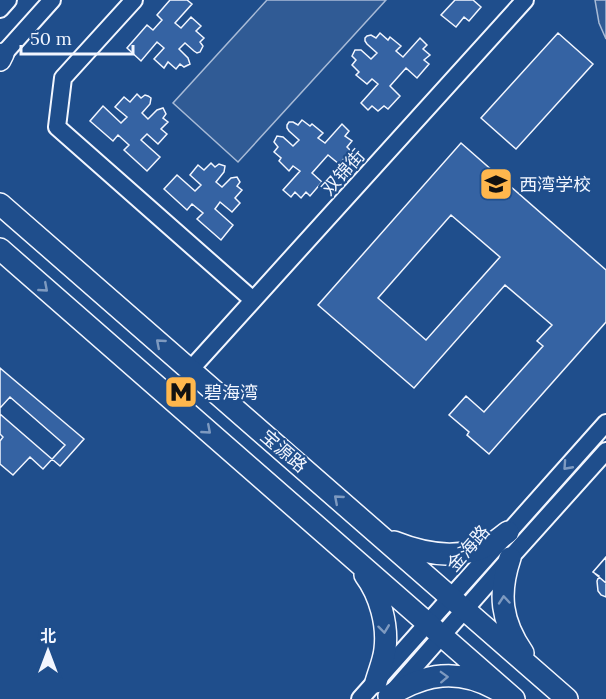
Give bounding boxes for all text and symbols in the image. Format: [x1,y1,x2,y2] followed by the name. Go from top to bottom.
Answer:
[21,18,134,56] scale bar
[30,27,72,50] text: 50 m
[316,144,370,200] street label: 双锦街
[478,166,514,202] school or university icon: 西湾学校
[519,173,591,196] place label: 西湾学校
[37,281,48,292] one-way arrow
[156,339,166,350] one-way arrow
[163,374,199,410] metro station icon: 碧海湾
[204,381,258,404] place label: 碧海湾
[200,423,211,434] one-way arrow
[256,425,312,477] street label: 宝源路
[563,459,574,470] one-way arrow
[334,495,345,506] one-way arrow
[442,520,494,576] street label: 金海路
[497,595,510,604] one-way arrow
[18,621,78,681] north arrow
[377,625,390,634] one-way arrow
[40,626,56,646] text: 北
[439,670,448,683] one-way arrow

